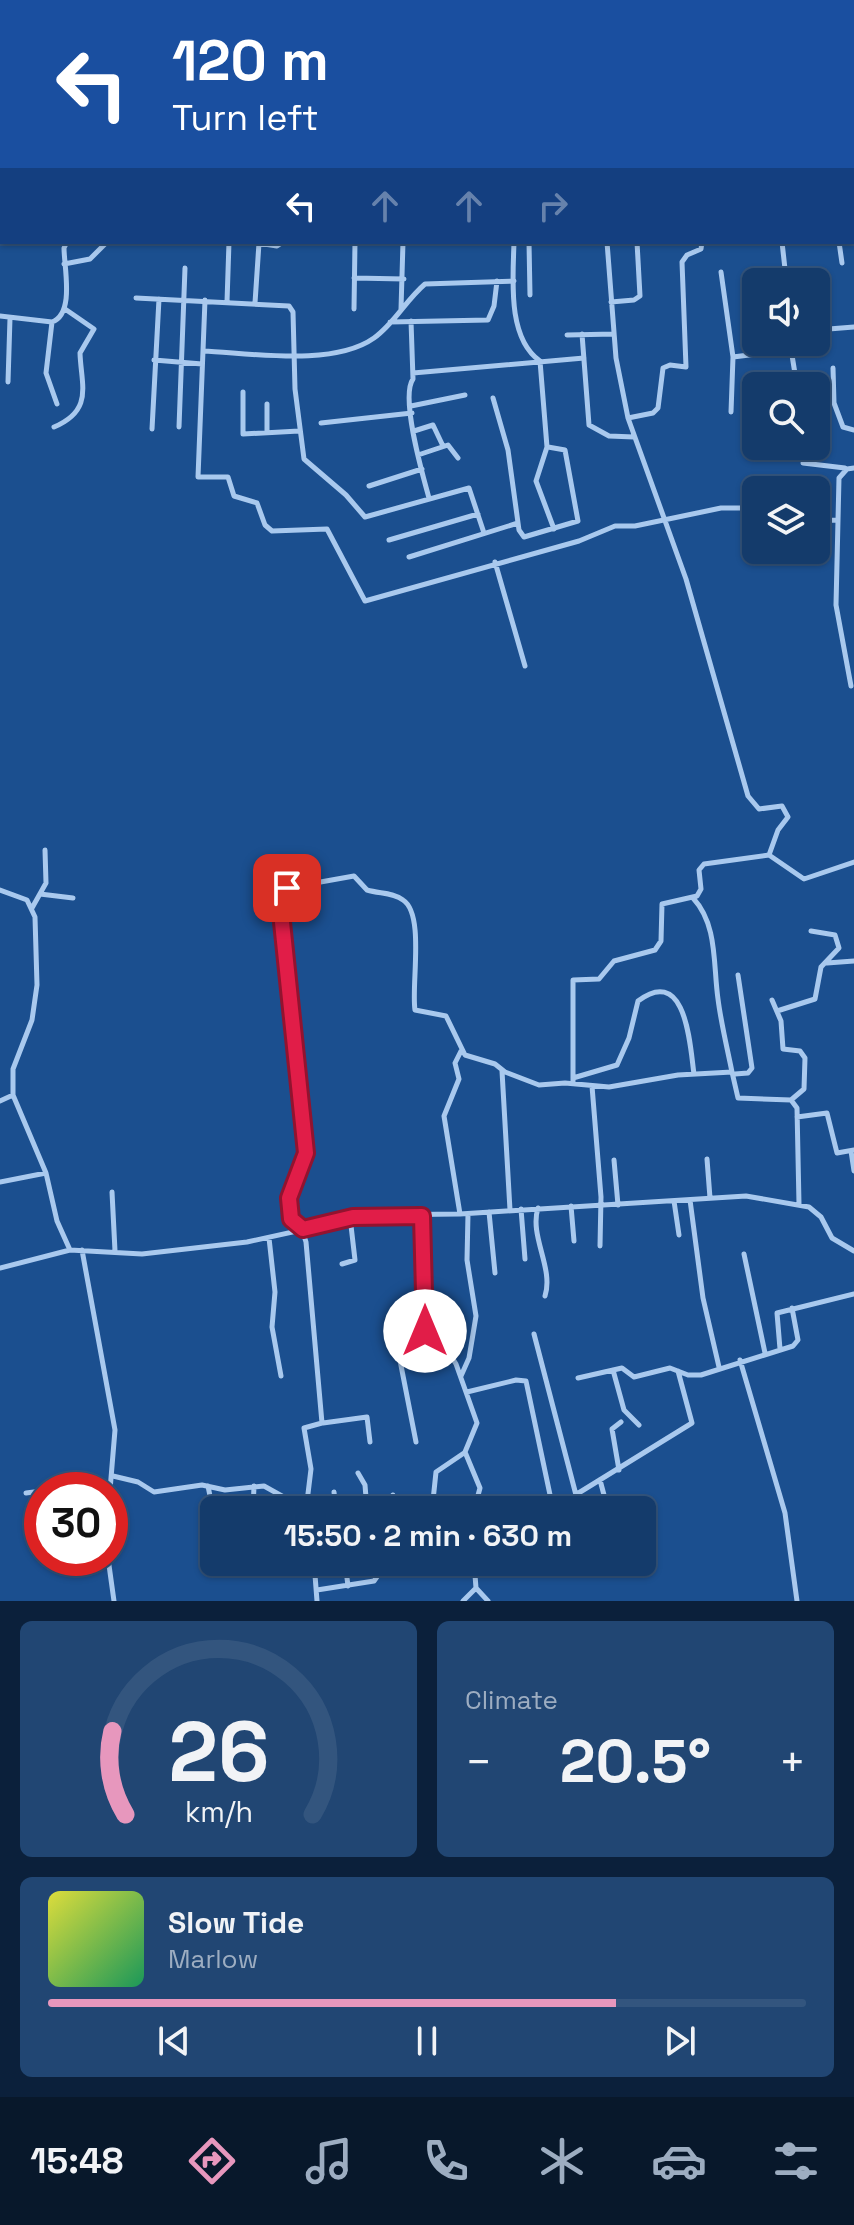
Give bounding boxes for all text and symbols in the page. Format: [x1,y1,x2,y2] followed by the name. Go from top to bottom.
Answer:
[172,25,329,96] text: 120 m
[40,32,144,136] icon: left
[172,95,319,141] text: Turn left
[279,184,323,228] icon: left
[363,184,407,228] icon: ahead
[447,184,491,228] icon: ahead
[531,184,575,228] icon: right
[742,268,830,564] map controls
[742,268,830,356] button: sound
[742,372,830,460] button: search
[742,476,830,564] button: layers
[253,854,321,922] pin
[265,866,309,910] icon: arrive
[383,1289,467,1373] position arrow
[24,1472,128,1576] speed limit sign: 30
[284,1516,572,1555] text: 15:50 · 2 min · 630 m
[465,1683,558,1717] text: Climate
[168,1699,269,1805] text: 26
[560,1723,711,1800] text: 20.5°
[465,1734,492,1790] text: −
[779,1734,806,1790] text: +
[184,1794,253,1830] text: km/h
[168,1903,304,1942] text: Slow Tide
[168,1942,258,1976] text: Marlow
[152,2019,196,2063] icon: previous
[405,2019,449,2063] icon: pause
[658,2019,702,2063] icon: next
[184,2133,240,2189] icon: directions
[301,2133,357,2189] icon: music
[418,2133,474,2189] icon: phone
[534,2133,590,2189] icon: climate
[651,2133,707,2189] icon: car
[768,2133,824,2189] icon: filters
[30,2138,123,2184] text: 15:48

